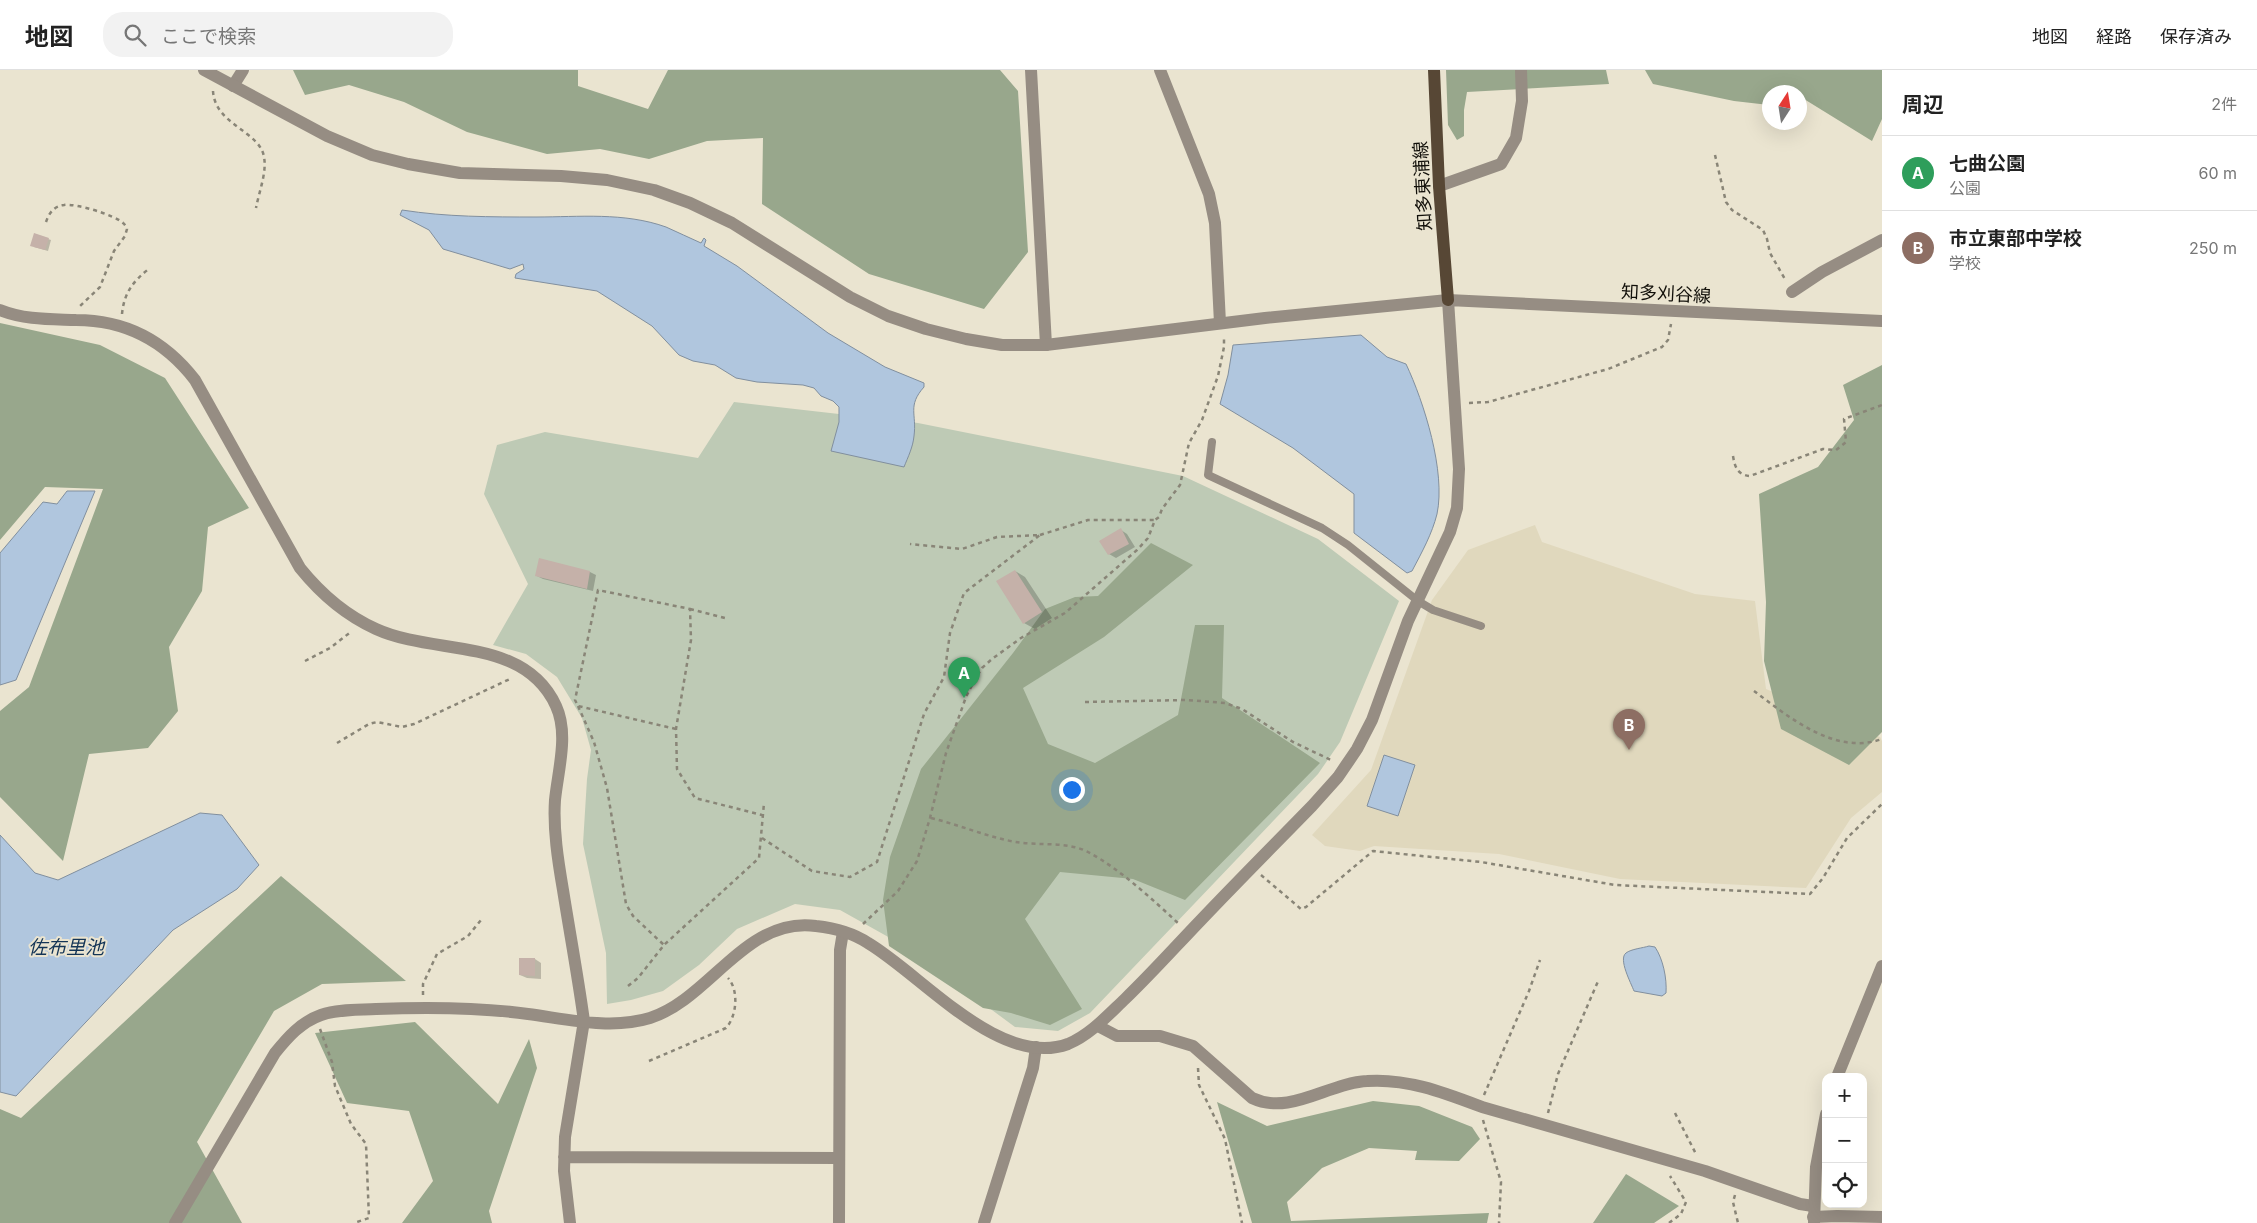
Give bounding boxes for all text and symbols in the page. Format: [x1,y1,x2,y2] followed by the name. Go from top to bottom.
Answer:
[103,12,453,57] search box
[121,21,149,49] icon: search
[25,22,73,51] text: 地図
[161,25,256,48] text: ここで検索
[2032,26,2068,47] text: 地図
[2096,26,2132,47] text: 経路
[2160,26,2232,47] text: 保存済み
[1762,85,1807,130] north arrow
[1902,92,1944,117] text: 周辺
[2211,94,2237,114] text: 2件
[1410,141,1435,232] street label: 知多東浦線
[1949,152,2025,175] text: 七曲公園
[1912,163,1924,183] text: A
[2198,163,2237,183] text: 60 m
[1949,178,1981,198] text: 公園
[1949,227,2082,250] text: 市立東部中学校
[1913,238,1923,258] text: B
[2189,238,2237,258] text: 250 m
[1949,253,1981,273] text: 学校
[1621,281,1712,306] street label: 知多刈谷線
[948,657,980,698] pin: A
[1613,709,1645,750] pin: B
[1059,777,1085,803] your location
[28,936,106,959] water label: 佐布里池
[1822,1073,1867,1208] map controls
[1822,1073,1867,1118] button: +
[1822,1118,1867,1163] button: −
[1822,1163,1867,1208] button: locate

